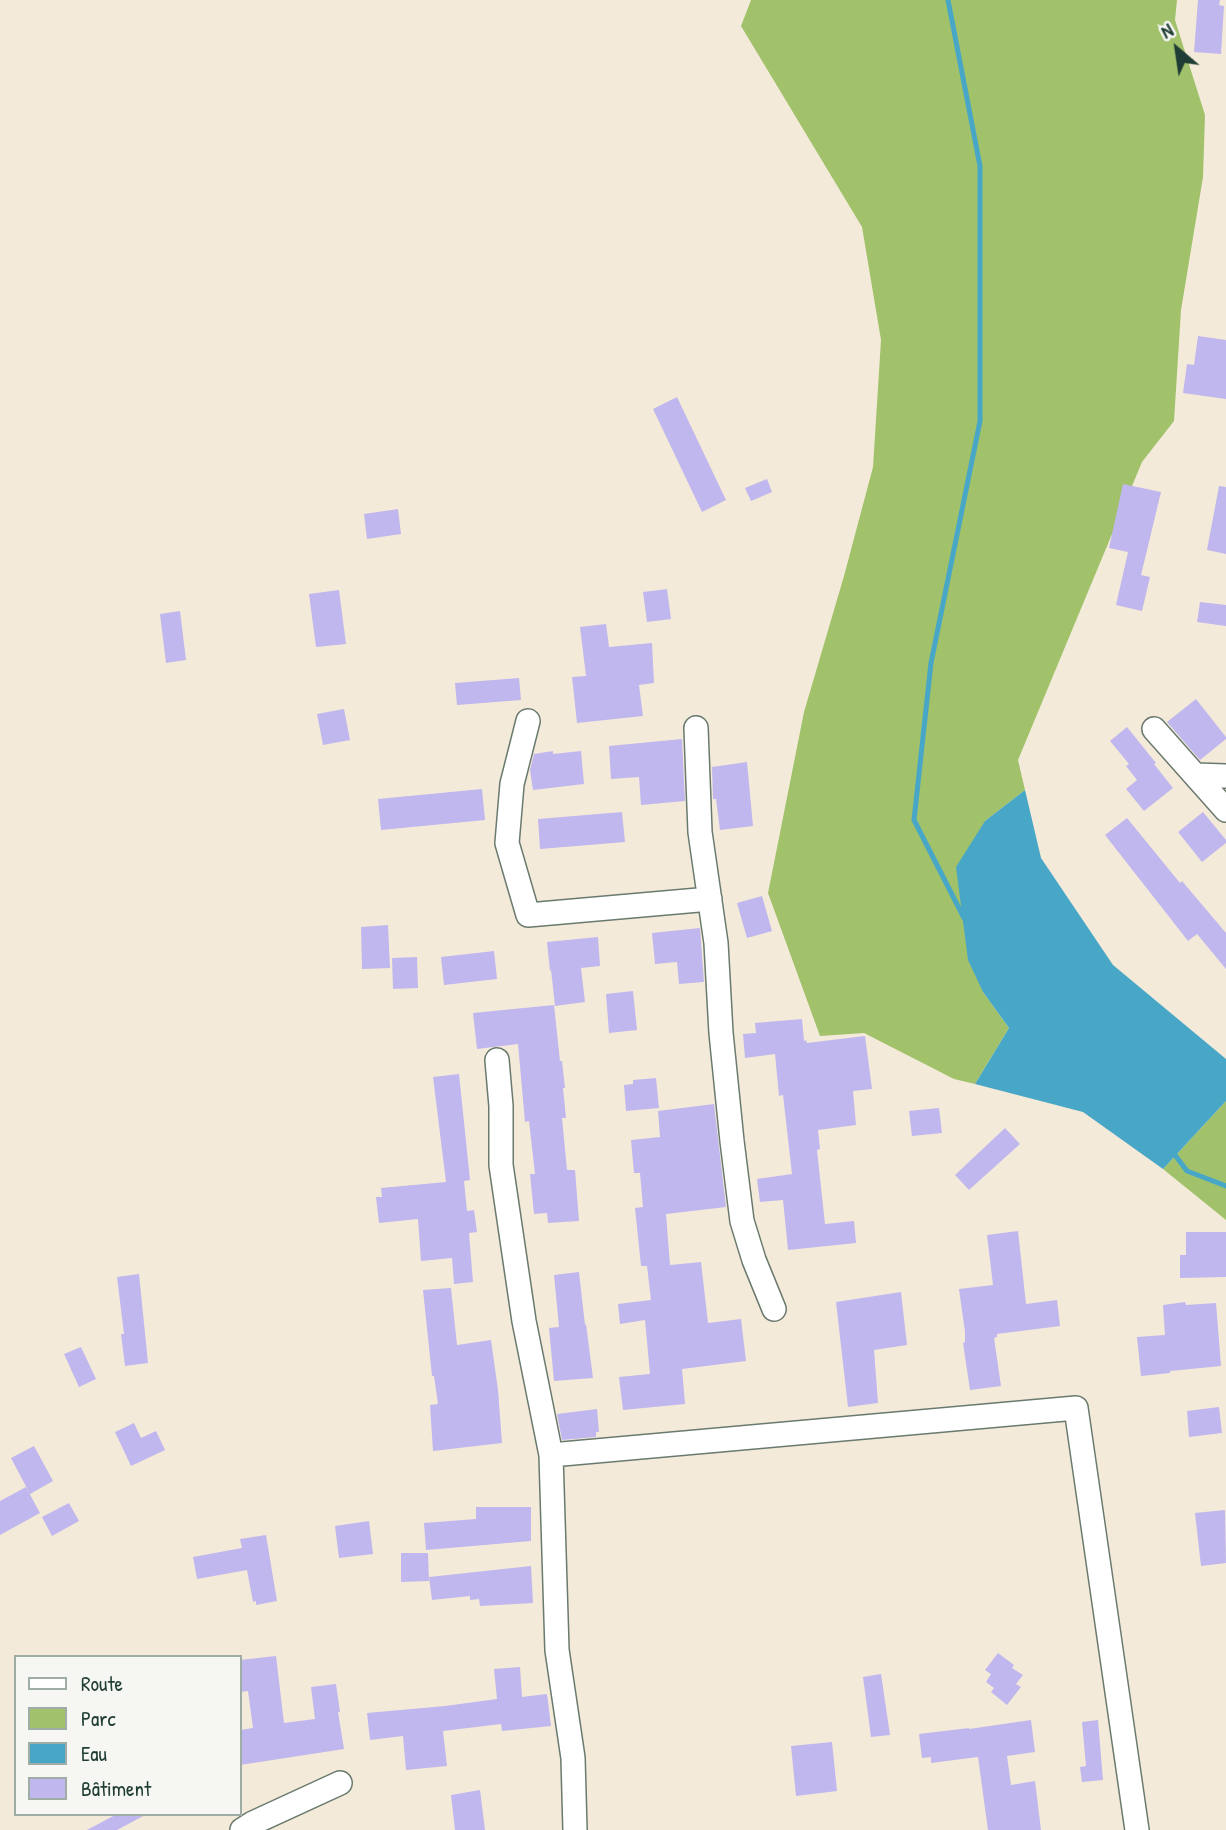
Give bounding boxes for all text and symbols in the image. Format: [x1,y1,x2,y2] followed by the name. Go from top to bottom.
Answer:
[1142,14,1212,84] north arrow
[1156,17,1178,44] text: N
[14,1655,242,1816] legend
[81,1669,123,1698] text: Route
[81,1704,116,1733] text: Parc
[81,1739,107,1768] text: Eau
[81,1774,151,1803] text: Bâtiment

